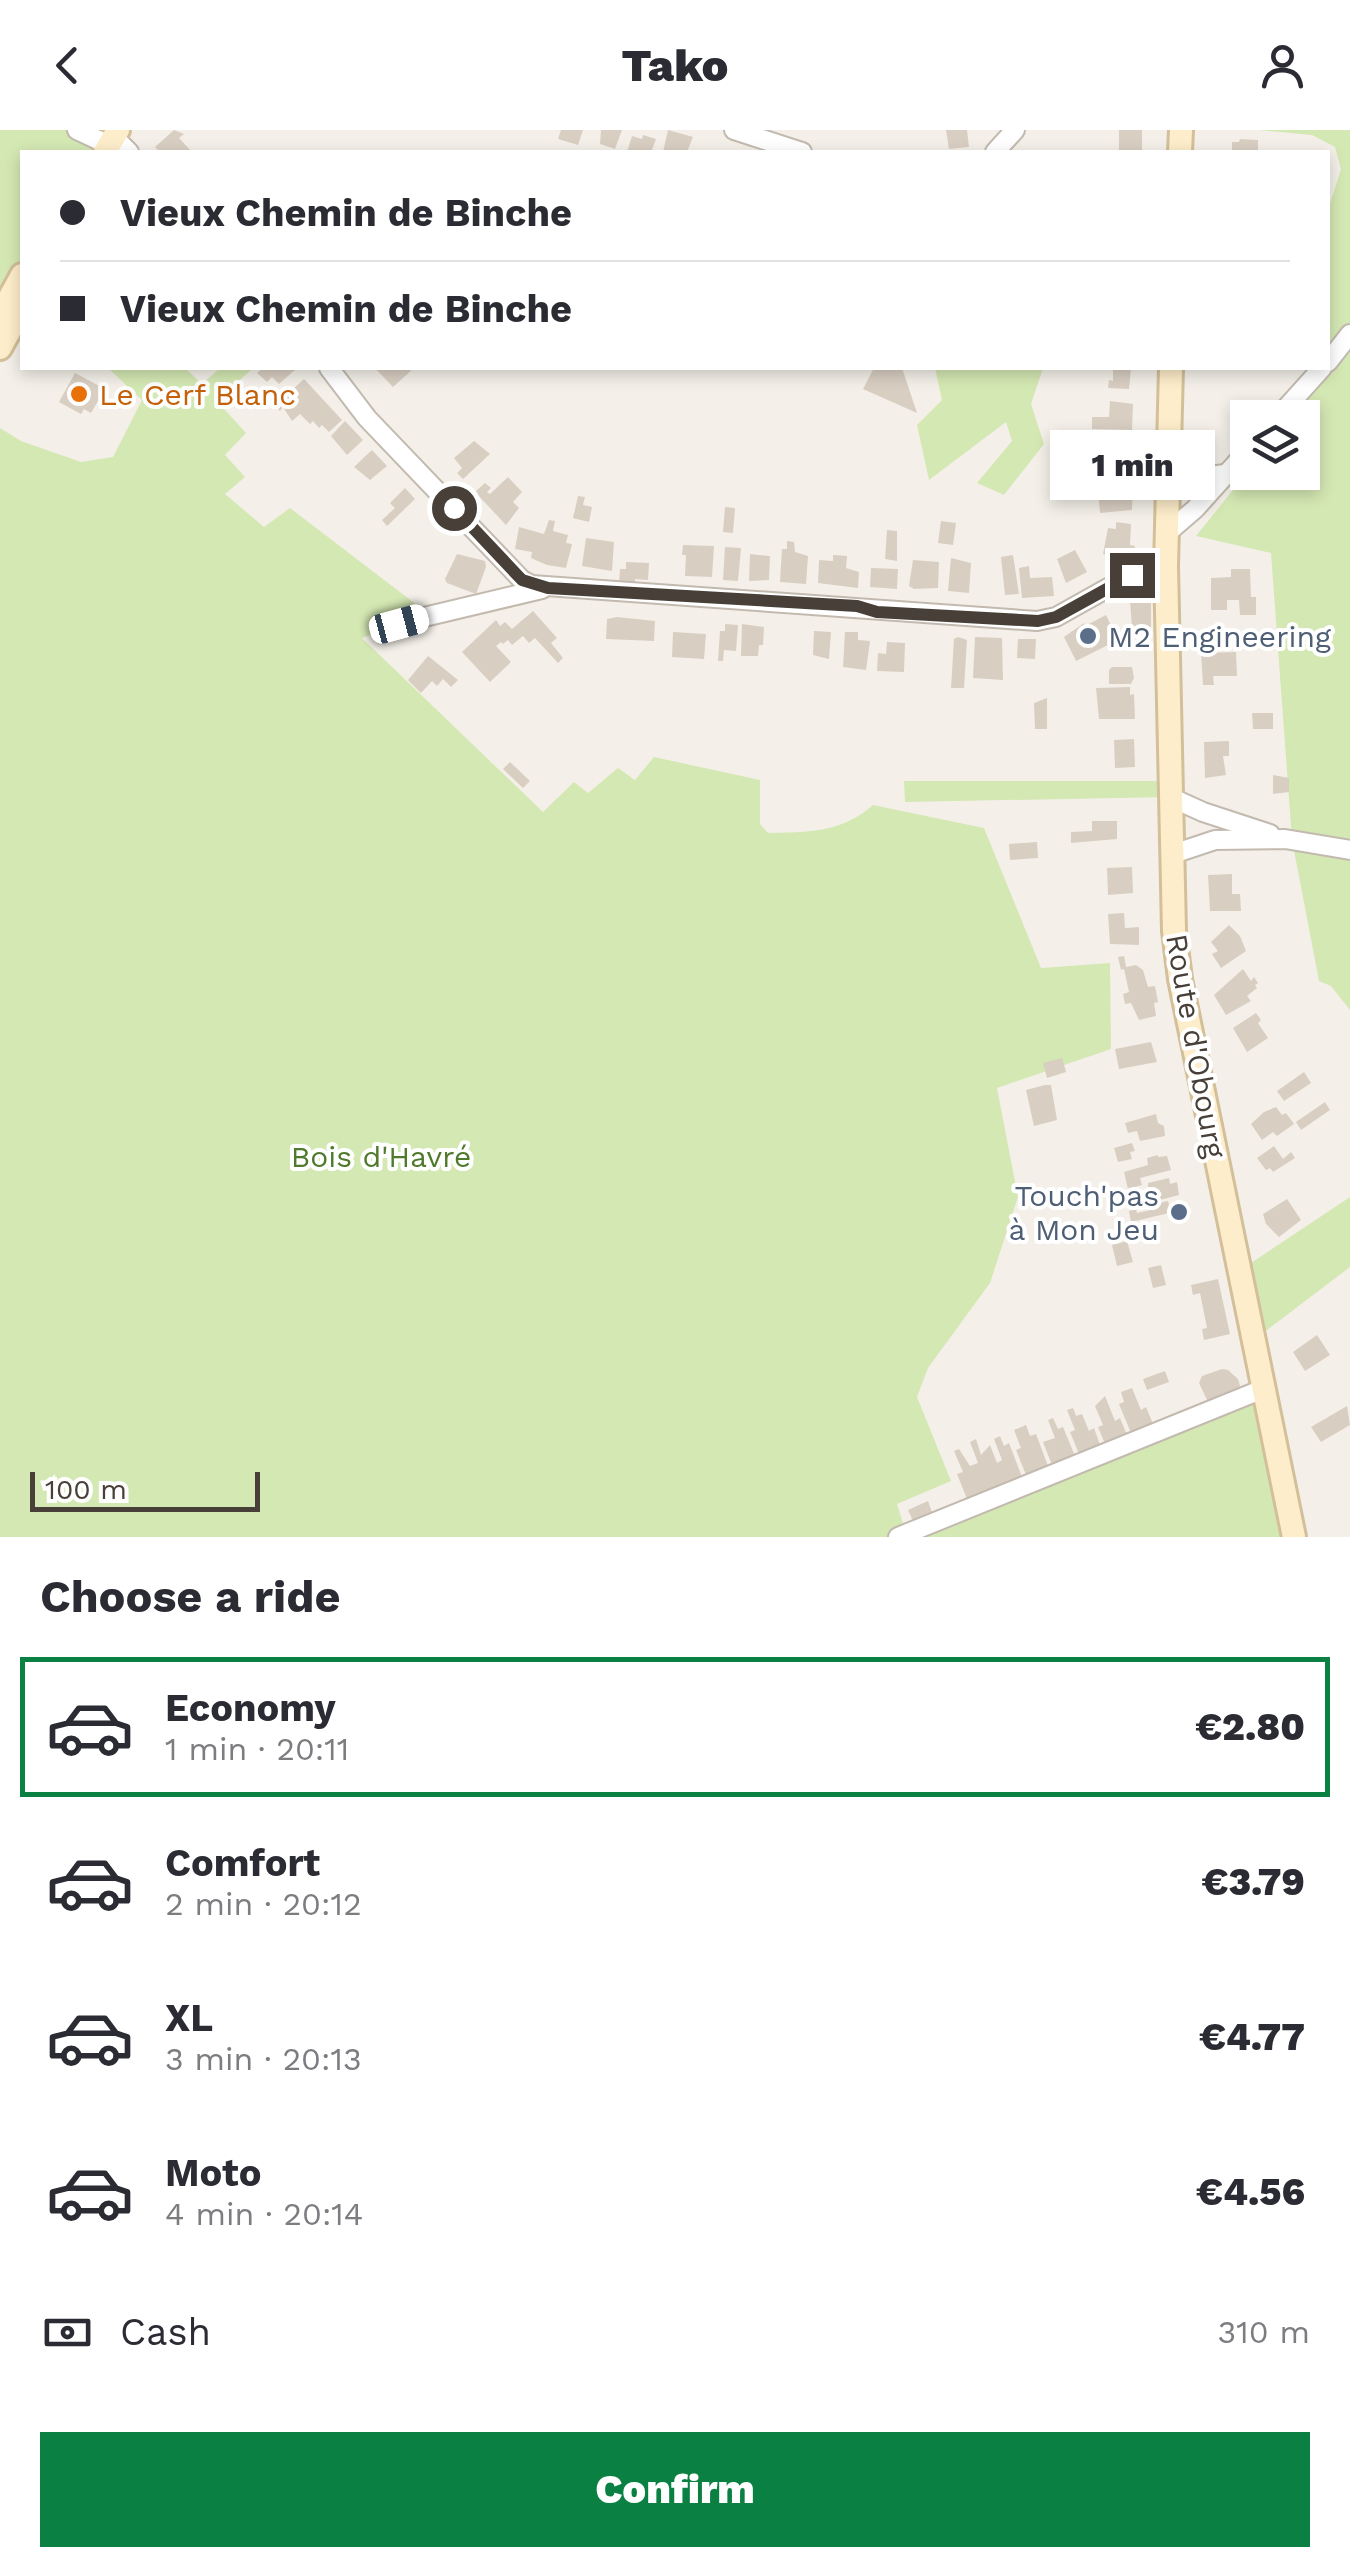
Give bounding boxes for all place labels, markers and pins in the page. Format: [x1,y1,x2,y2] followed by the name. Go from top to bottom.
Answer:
[99,377,296,412] place label: Le Cerf Blanc
[68,383,90,405] marker: Le Cerf Blanc
[1108,619,1331,654] place label: M2 Engineering
[1077,625,1099,647] marker: M2 Engineering
[1008,1178,1159,1247] place label: Touch'pas à Mon Jeu
[1168,1201,1190,1223] marker: Touch'pas à Mon Jeu

